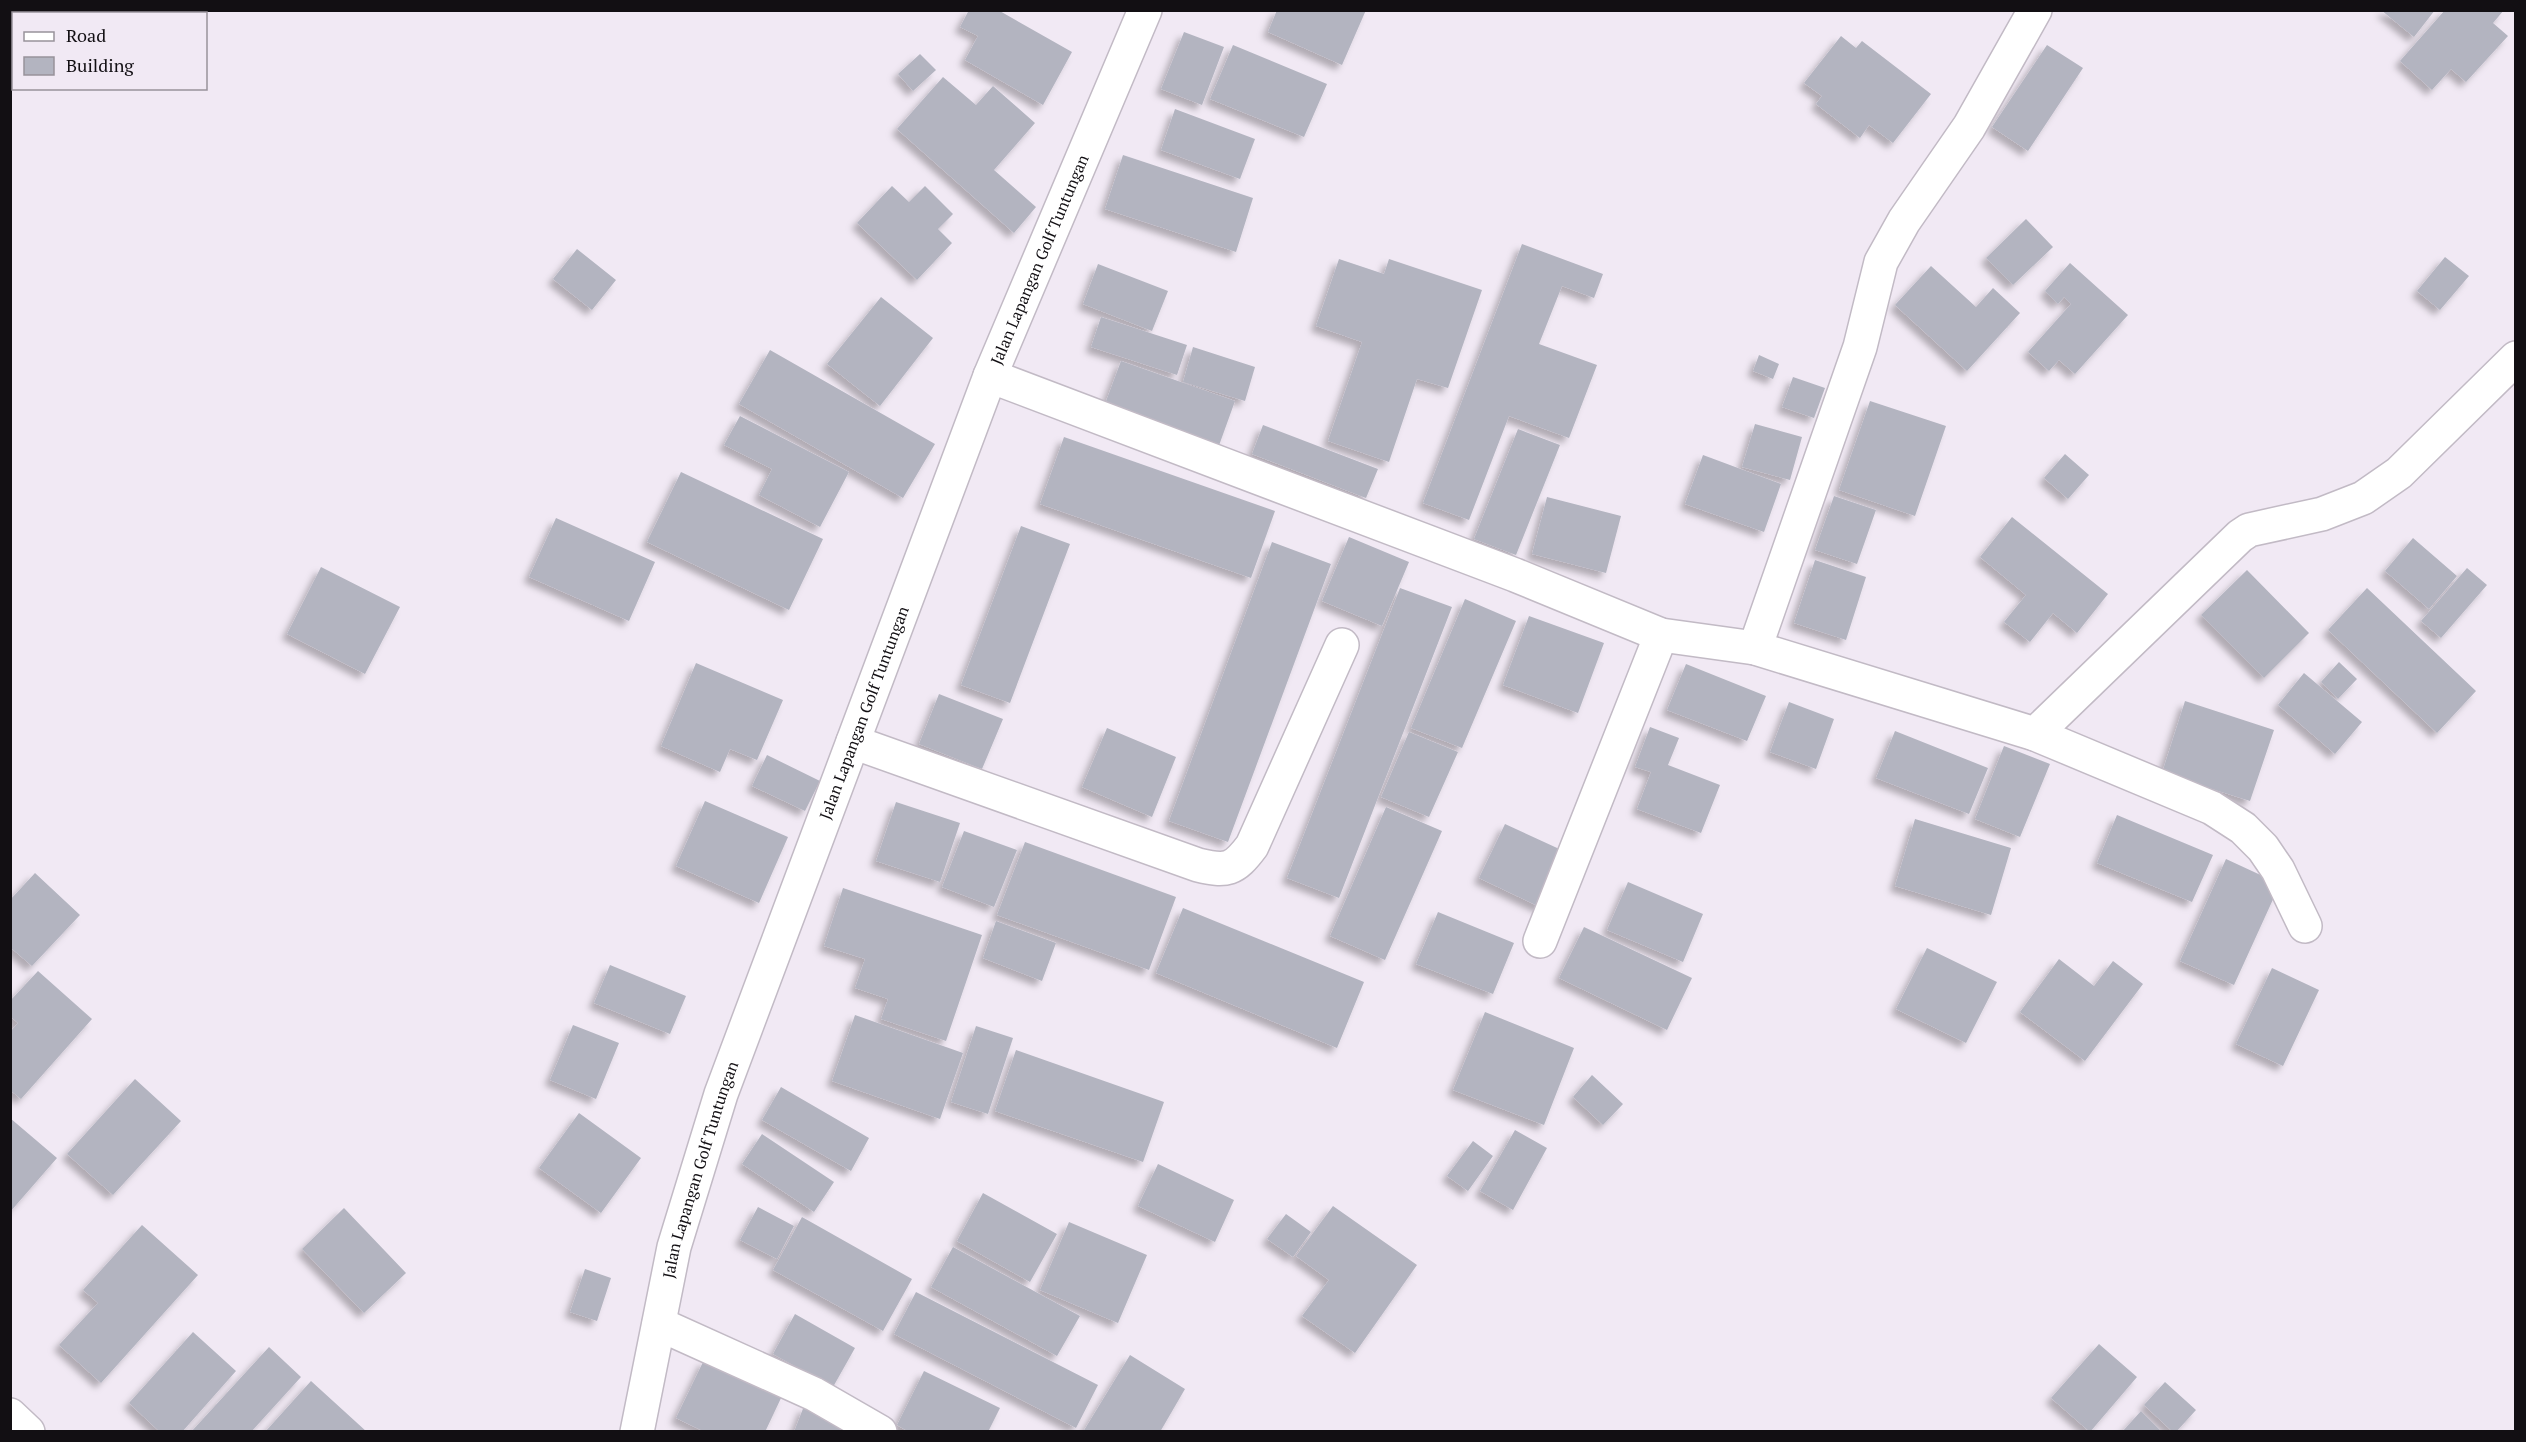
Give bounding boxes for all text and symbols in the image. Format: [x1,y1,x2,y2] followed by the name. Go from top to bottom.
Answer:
[12,12,207,90] legend
[66,23,106,47] text: Road
[66,53,134,77] text: Building
[985,151,1094,368] street label: Jalan Lapangan Golf Tuntungan
[814,602,914,822] street label: Jalan Lapangan Golf Tuntungan
[657,1057,744,1280] street label: Jalan Lapangan Golf Tuntungan

